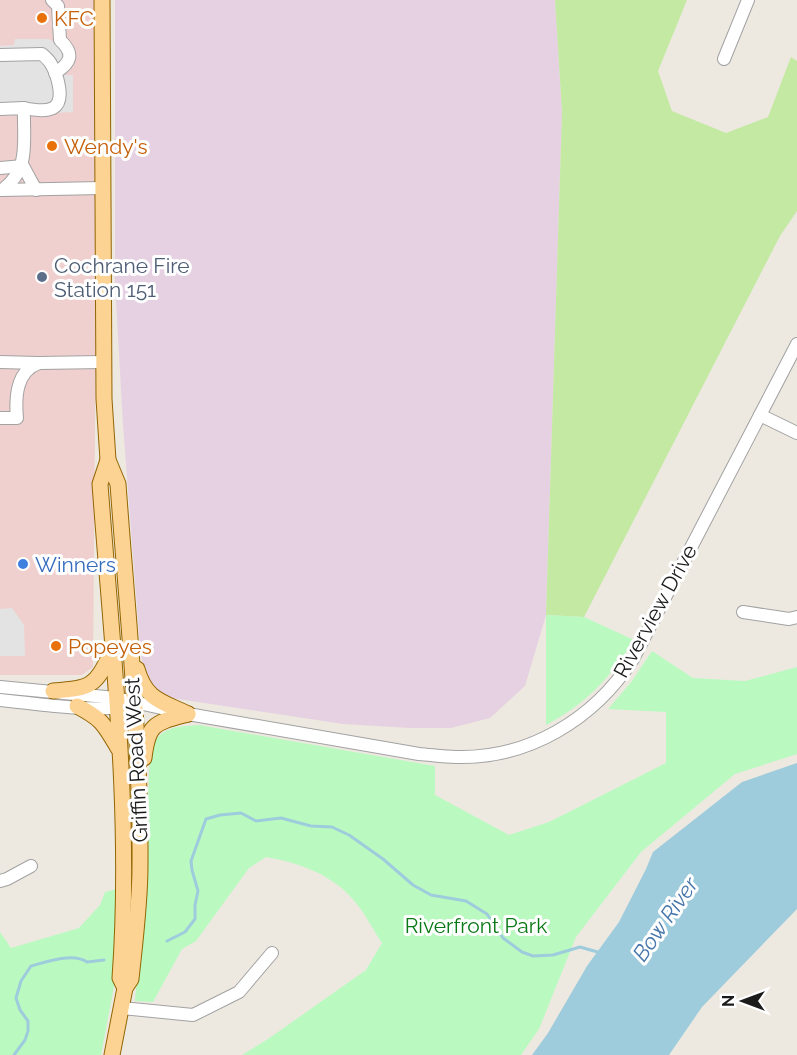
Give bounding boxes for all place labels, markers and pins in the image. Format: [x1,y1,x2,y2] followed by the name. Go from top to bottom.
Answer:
[54,6,94,31] place label: KFC
[35,11,49,25] marker: KFC
[64,134,148,159] place label: Wendy's
[45,139,59,153] marker: Wendy's
[54,253,190,302] place label: Cochrane Fire Station 151
[35,270,49,284] marker: Cochrane Fire Station 151
[35,552,116,577] place label: Winners
[16,557,30,571] marker: Winners
[68,634,152,659] place label: Popeyes
[49,639,63,653] marker: Popeyes

